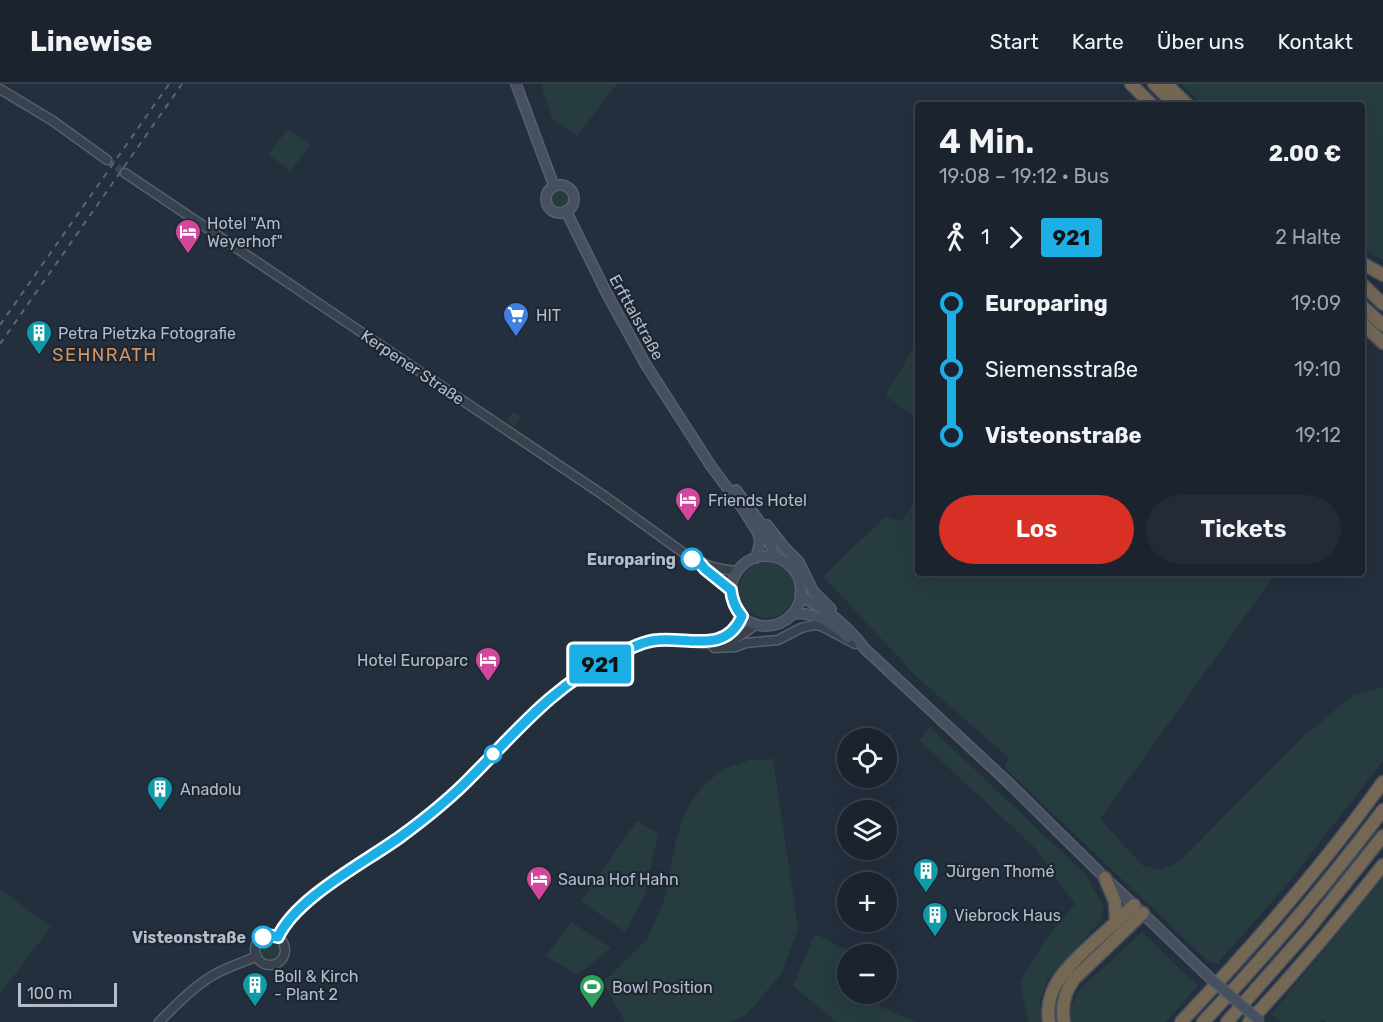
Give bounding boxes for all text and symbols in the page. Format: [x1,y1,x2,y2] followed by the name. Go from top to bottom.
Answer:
[30,25,153,58] text: Linewise
[990,29,1039,54] text: Start
[1072,29,1124,54] text: Karte
[1157,29,1245,54] text: Über uns
[1278,29,1353,54] text: Kontakt
[939,122,1034,161] text: 4 Min.
[1269,140,1341,167] text: 2.00 €
[939,164,1109,188] text: 19:08 – 19:12 · Bus
[207,214,283,251] place label: Hotel "Am Weyerhof"
[173,217,203,255] hotel icon: Hotel "Am Weyerhof"
[939,221,972,254] icon: walk
[999,221,1032,254] icon: forward
[981,225,990,249] text: 1
[1053,225,1090,250] text: 921
[1275,225,1341,249] text: 2 Halte
[605,271,668,363] street label: Erfttalstraße
[985,290,1108,317] text: Europaring
[1291,291,1341,315] text: 19:09
[501,300,531,338] supermarket icon: HIT
[536,306,561,325] place label: HIT
[24,318,54,356] building icon: Petra Pietzka Fotografie
[58,324,236,343] place label: Petra Pietzka Fotografie
[358,326,468,409] street label: Kerpener Straße
[52,344,158,366] district label: SEHNRATH
[985,356,1138,383] text: Siemensstraße
[1294,357,1341,381] text: 19:10
[985,422,1142,449] text: Visteonstraße
[1295,423,1341,447] text: 19:12
[673,485,703,523] hotel icon: Friends Hotel
[708,491,807,510] place label: Friends Hotel
[939,495,1134,564] button: Los
[1146,495,1341,564] button: Tickets
[681,548,703,570] marker: Europaring
[587,550,676,569] place label: Europaring
[566,644,634,684] line badge: 921
[473,645,503,683] hotel icon: Hotel Europarc
[357,651,468,670] place label: Hotel Europarc
[581,652,619,677] text: 921
[837,728,897,1004] map controls
[837,728,897,788] button: locate
[484,745,502,763] unlabelled marker
[145,774,175,812] building icon: Anadolu
[180,780,241,799] place label: Anadolu
[837,800,897,860] button: layers
[911,856,941,894] building icon: Jürgen Thomé
[946,862,1054,881] place label: Jürgen Thomé
[524,864,554,902] hotel icon: Sauna Hof Hahn
[558,870,679,889] place label: Sauna Hof Hahn
[837,872,897,932] button: +
[920,900,950,938] building icon: Viebrock Haus
[954,906,1061,925] place label: Viebrock Haus
[252,926,274,948] marker: Visteonstraße
[132,928,246,947] place label: Visteonstraße
[837,944,897,1004] button: −
[274,967,359,1004] place label: Boll & Kirch - Plant 2
[240,970,270,1008] building icon: Boll & Kirch - Plant 2
[577,972,607,1010] sports icon: Bowl Position
[612,978,713,997] place label: Bowl Position
[18,980,117,1008] scale bar
[27,984,72,1003] text: 100 m

